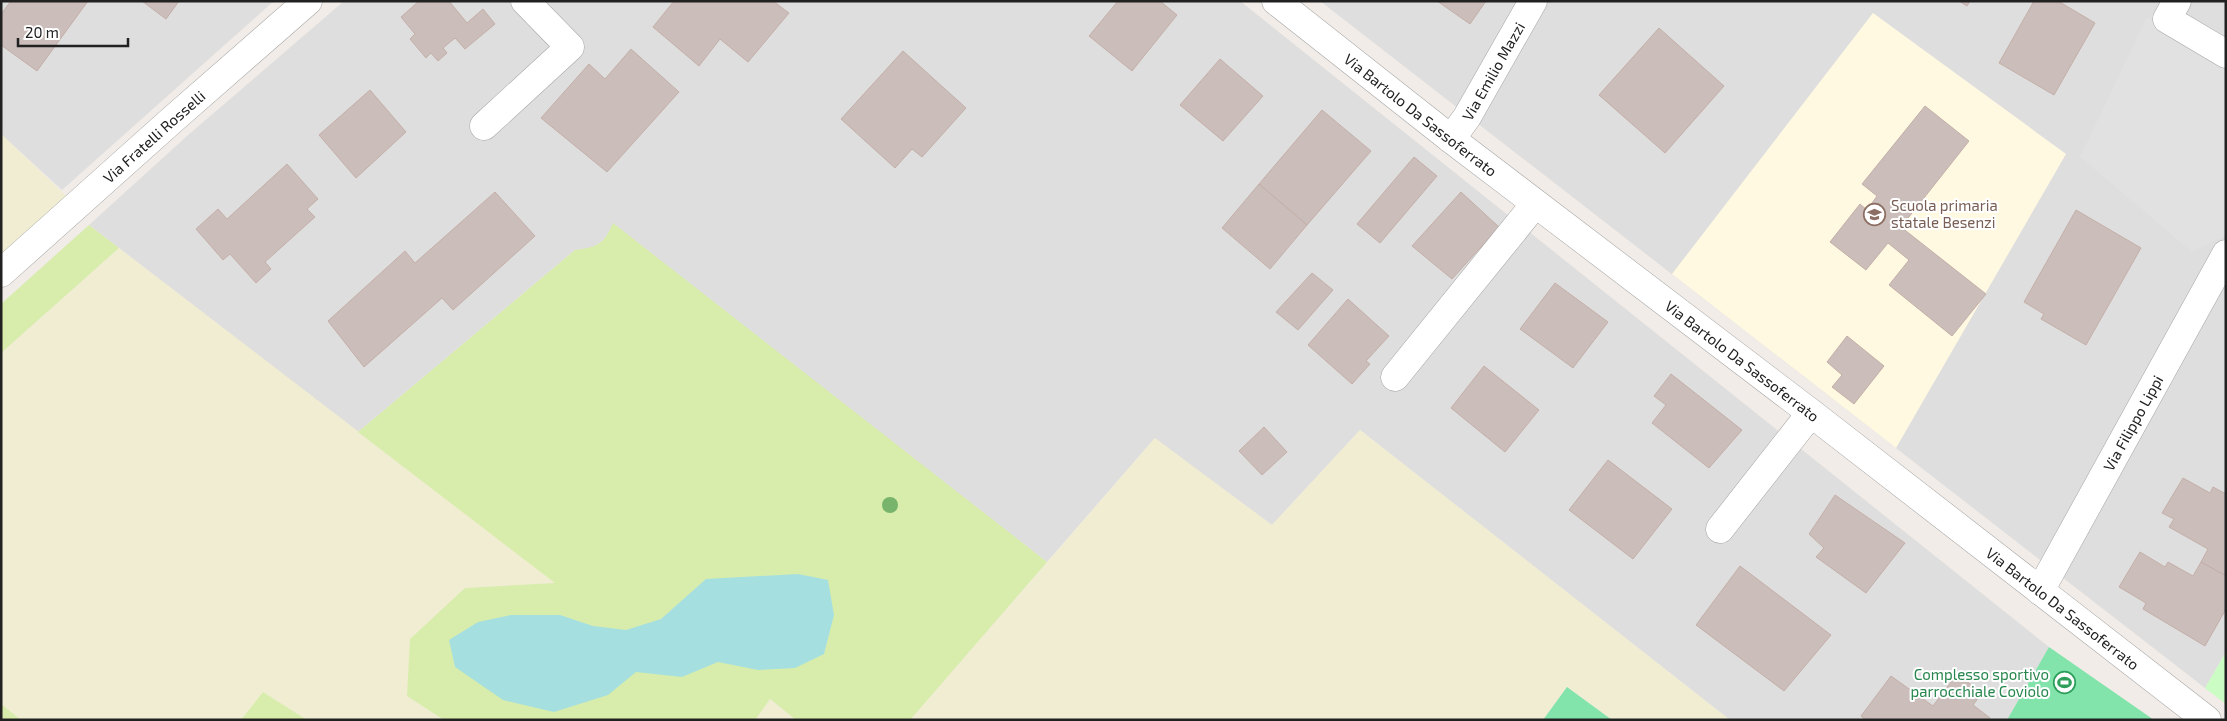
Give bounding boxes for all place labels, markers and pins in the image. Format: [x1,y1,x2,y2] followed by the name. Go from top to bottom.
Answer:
[1891,196,1998,231] place label: Scuola primaria statale Besenzi
[1863,202,1887,226] school or university icon: Scuola primaria statale Besenzi
[1910,665,2049,700] place label: Complesso sportivo parrocchiale Coviolo
[2053,671,2077,695] sports icon: Complesso sportivo parrocchiale Coviolo

